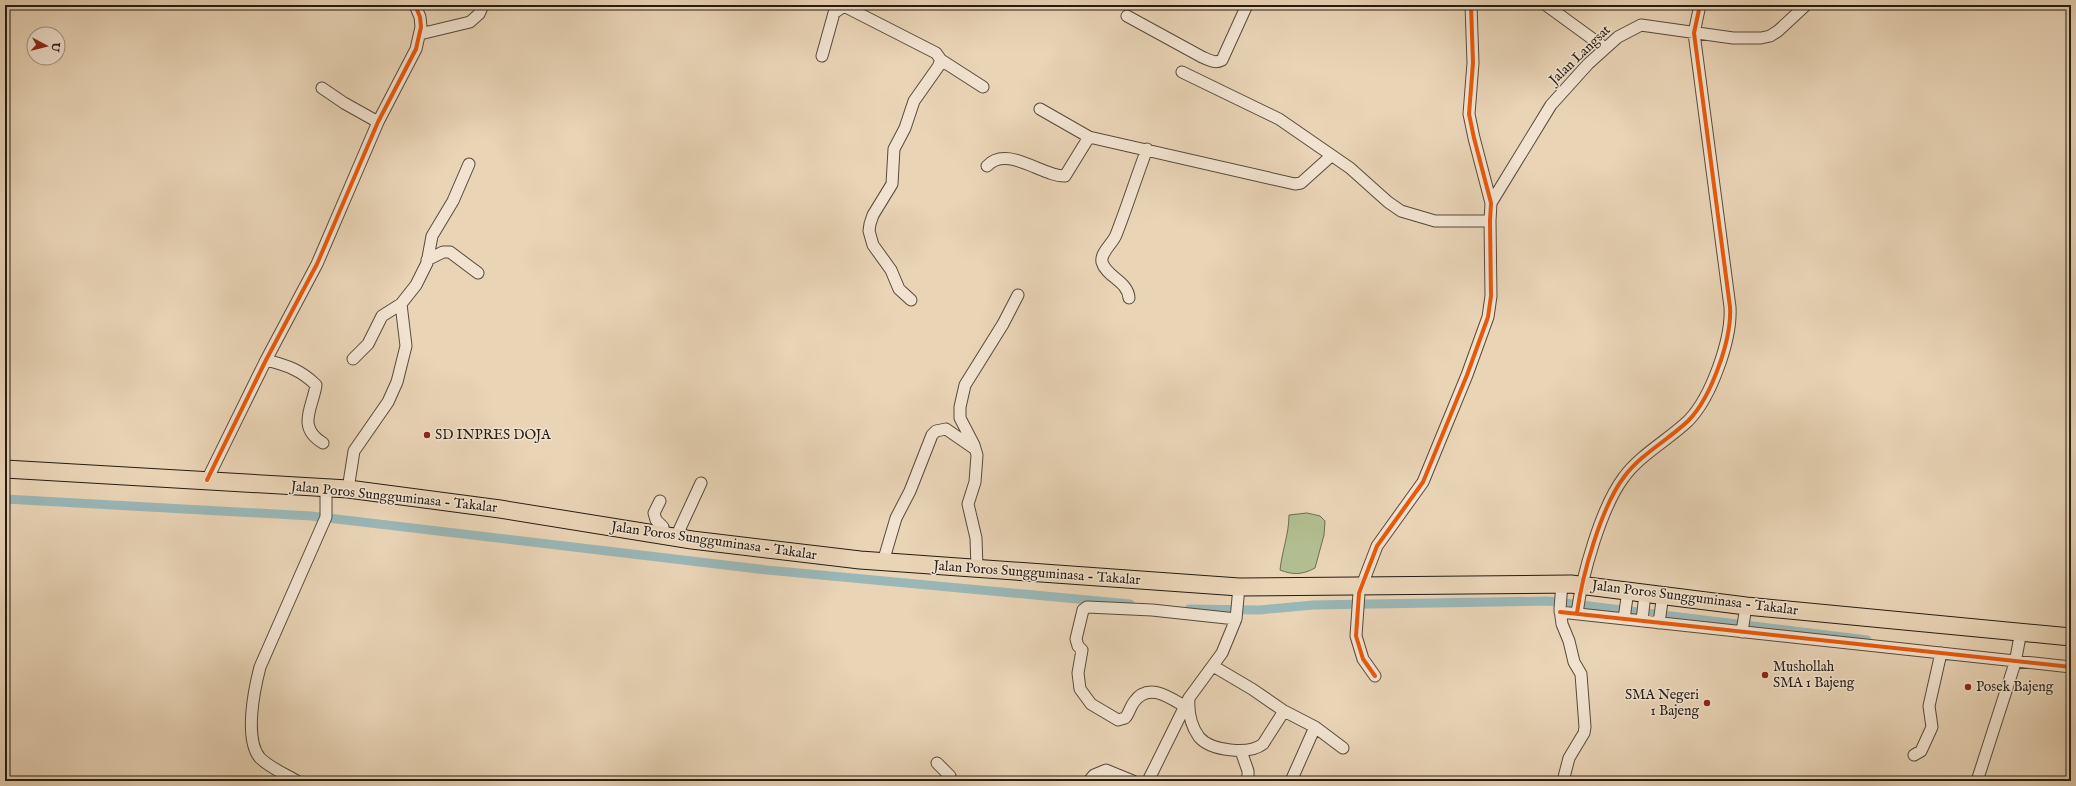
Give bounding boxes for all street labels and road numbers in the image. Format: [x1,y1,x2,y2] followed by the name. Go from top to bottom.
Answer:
[1544,21,1615,90] street label: Jalan Langsat
[288,477,498,517] street label: Jalan Poros Sungguminasa - Takalar
[608,517,818,564] street label: Jalan Poros Sungguminasa - Takalar
[931,557,1141,589] street label: Jalan Poros Sungguminasa - Takalar
[1589,576,1799,620] street label: Jalan Poros Sungguminasa - Takalar

